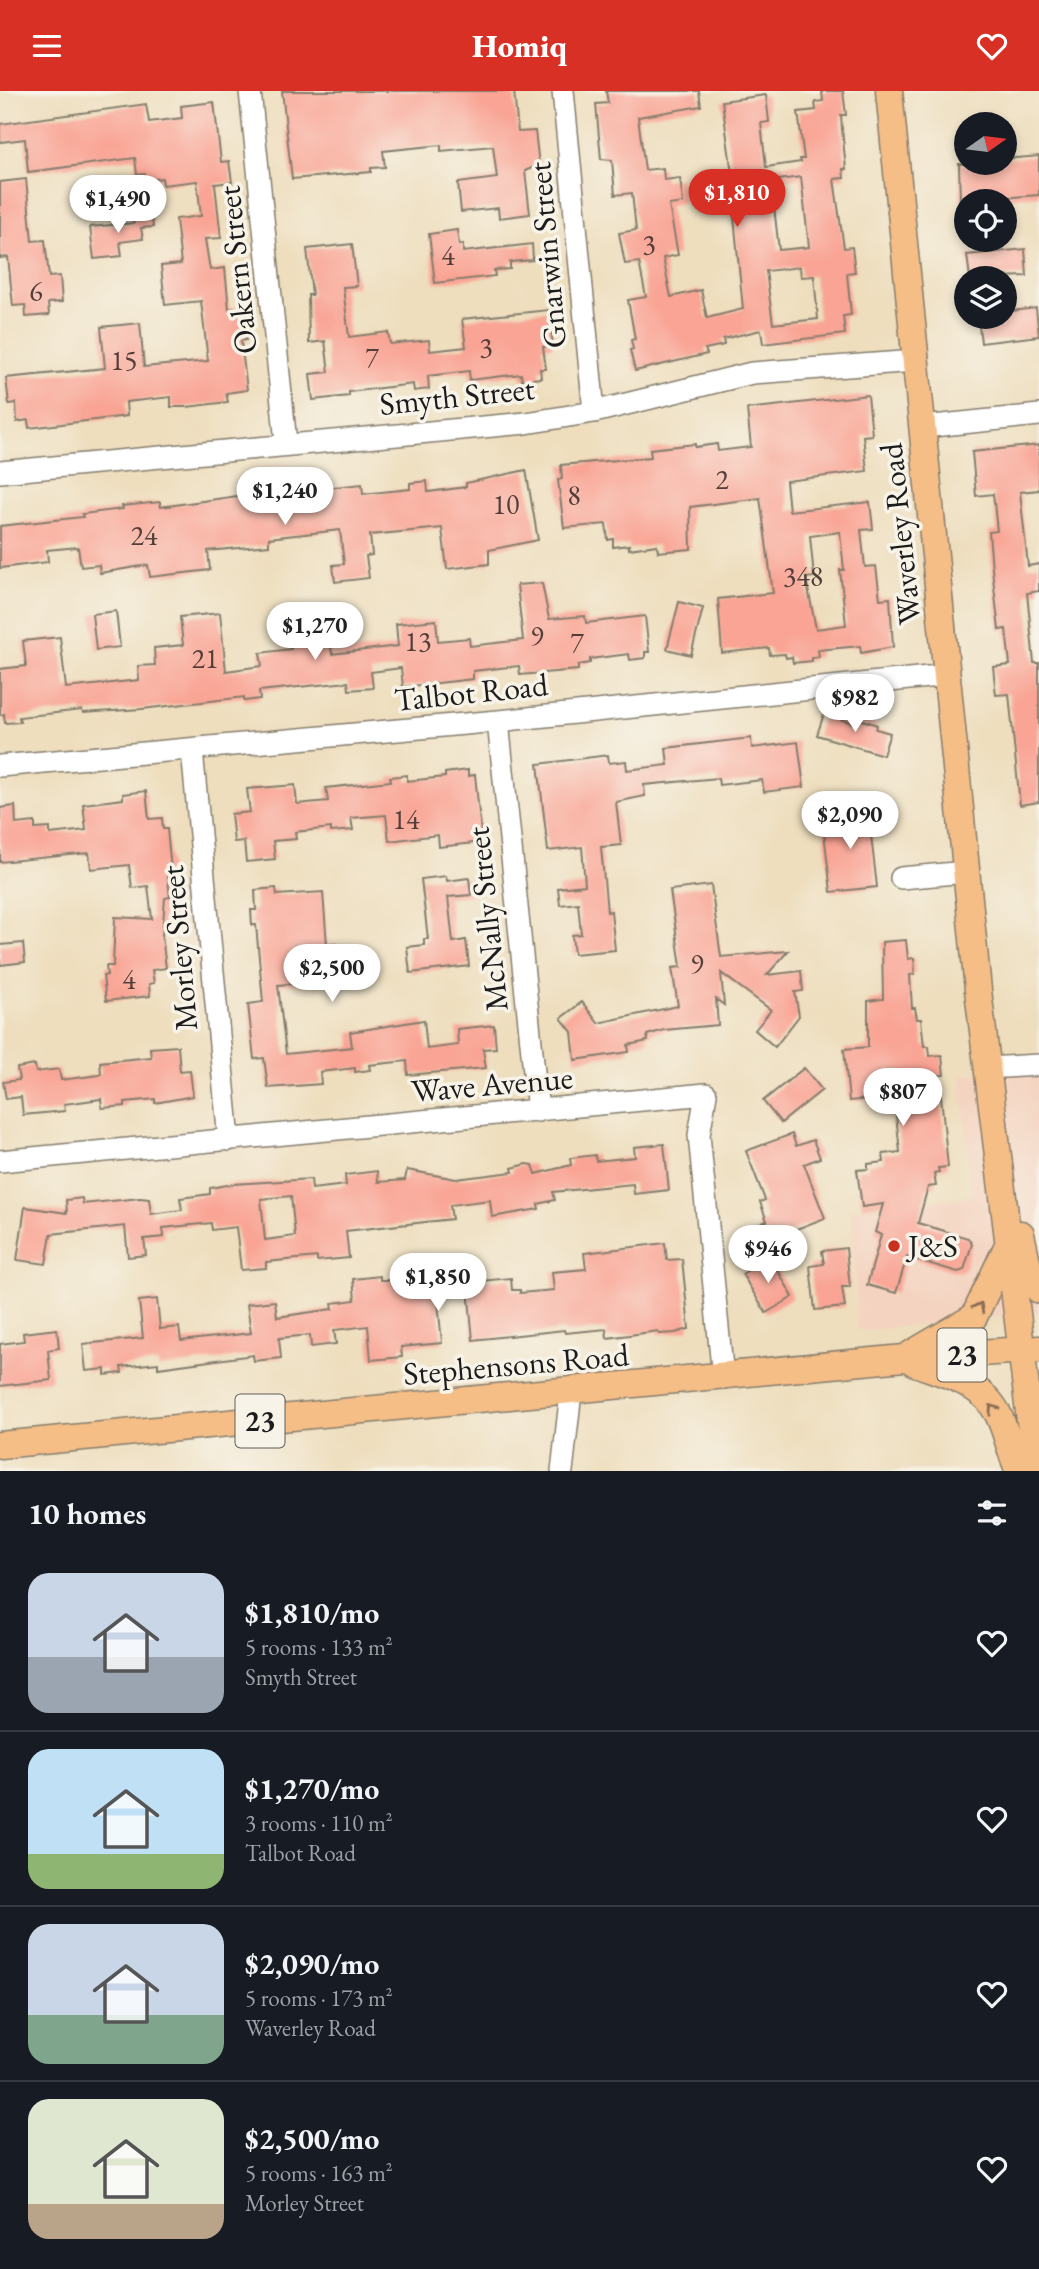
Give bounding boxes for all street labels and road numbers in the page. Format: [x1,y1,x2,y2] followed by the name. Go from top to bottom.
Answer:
[518,160,576,350] street label: Gnarwin Street
[207,184,267,356] street label: Oakern Street
[377,367,537,425] street label: Smyth Street
[870,440,930,627] street label: Waverley Road
[392,663,551,721] street label: Talbot Road
[456,825,518,1013] street label: McNally Street
[151,864,207,1032] street label: Morley Street
[409,1056,575,1112] street label: Wave Avenue
[937,1329,986,1381] road number: 23
[402,1333,631,1395] street label: Stephensons Road
[236,1395,284,1447] road number: 23

